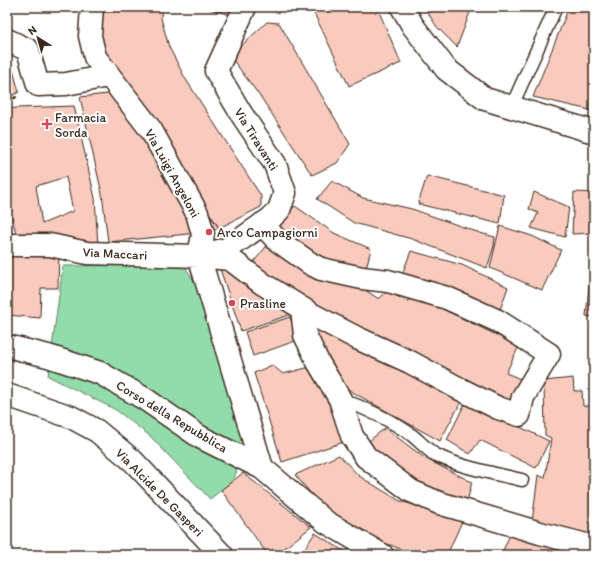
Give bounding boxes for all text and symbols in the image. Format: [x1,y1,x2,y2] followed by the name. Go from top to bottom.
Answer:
[18,18,58,58] north arrow
[25,23,39,38] text: N
[231,105,282,173] street label: Via Tiravanti
[55,110,106,140] place label: Farmacia Sorda
[42,119,52,129] marker: Farmacia Sorda
[142,126,203,220] street label: Via Luigi Angeloni
[217,225,318,240] place label: Arco Campagiorni
[204,227,214,237] marker: Arco Campagiorni
[82,244,148,263] street label: Via Maccari
[240,296,286,311] place label: Prasline
[227,298,237,308] marker: Prasline
[113,377,231,456] street label: Corso della Repubblica
[113,445,207,539] street label: Via Alcide De Gasperi

